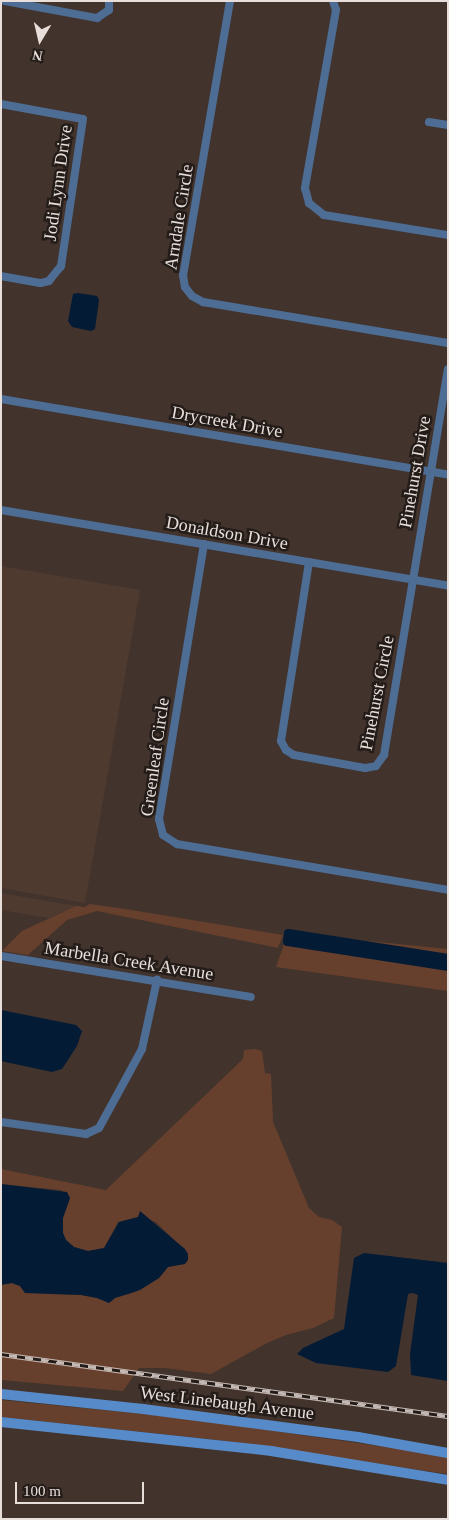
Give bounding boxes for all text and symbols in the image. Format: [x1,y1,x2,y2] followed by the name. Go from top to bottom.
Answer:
[15,15,65,65] north arrow
[31,47,44,64] text: N
[39,124,77,242] street label: Jodi Lynn Drive
[160,163,198,271] street label: Arndale Circle
[170,402,284,442] street label: Drycreek Drive
[395,414,435,530] street label: Pinehurst Drive
[164,512,290,554] street label: Donaldson Drive
[355,634,399,752] street label: Pinehurst Circle
[136,696,174,818] street label: Greenleaf Circle
[43,937,215,985] street label: Marbella Creek Avenue
[138,1382,316,1424] street label: West Linebaugh Avenue
[18,1472,146,1504] scale bar
[23,1483,61,1499] text: 100 m

